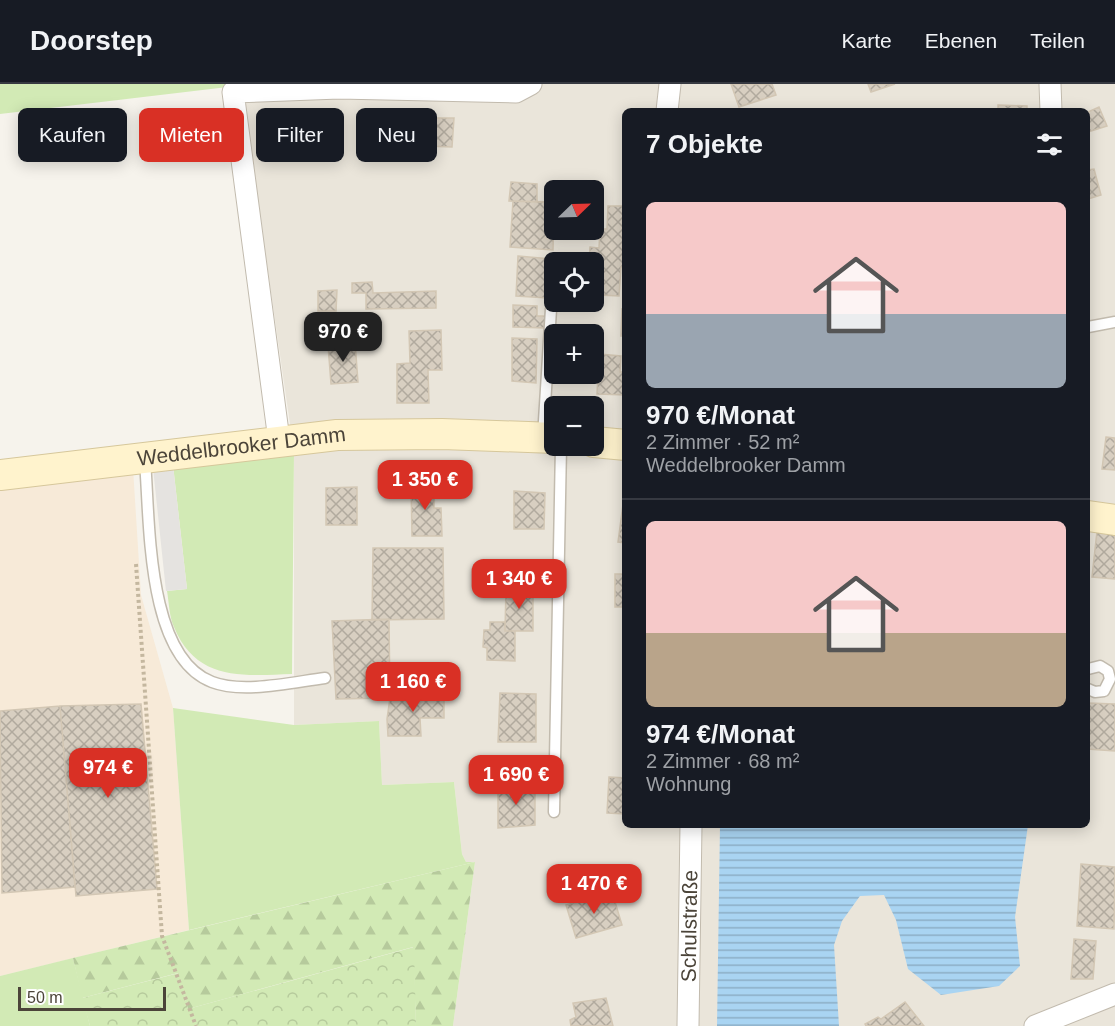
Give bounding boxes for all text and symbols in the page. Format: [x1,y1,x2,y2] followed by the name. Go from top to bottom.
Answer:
[30,25,153,56] text: Doorstep
[842,29,892,52] text: Karte
[925,29,997,52] text: Ebenen
[1030,29,1085,52] text: Teilen
[18,108,127,162] chip: Kaufen
[139,108,244,162] chip: Mieten
[256,108,344,162] chip: Filter
[356,108,437,162] chip: Neu
[1033,128,1066,161] icon: filters
[646,129,763,159] text: 7 Objekte
[544,180,604,240] north arrow
[544,180,604,456] map controls
[802,241,910,349] icon: home
[544,252,604,312] button: locate
[301,312,385,363] pin: 970 €
[318,320,368,342] text: 970 €
[544,324,604,384] button: +
[544,396,604,456] button: −
[646,400,795,430] text: 970 €/Monat
[136,422,347,470] street label: Weddelbrooker Damm
[646,431,799,453] text: 2 Zimmer · 52 m²
[646,454,846,476] text: Weddelbrooker Damm
[370,460,480,511] pin: 1 350 €
[392,468,458,490] text: 1 350 €
[464,559,574,610] pin: 1 340 €
[802,560,910,668] icon: home
[486,567,552,589] text: 1 340 €
[358,662,468,713] pin: 1 160 €
[380,670,446,692] text: 1 160 €
[646,719,795,749] text: 974 €/Monat
[66,748,150,799] pin: 974 €
[646,750,799,772] text: 2 Zimmer · 68 m²
[461,755,571,806] pin: 1 690 €
[83,756,133,778] text: 974 €
[483,763,549,785] text: 1 690 €
[646,773,731,795] text: Wohnung
[539,864,649,915] pin: 1 470 €
[677,870,701,982] street label: Schulstraße
[561,872,627,894] text: 1 470 €
[18,984,166,1012] scale bar
[27,989,63,1006] text: 50 m

